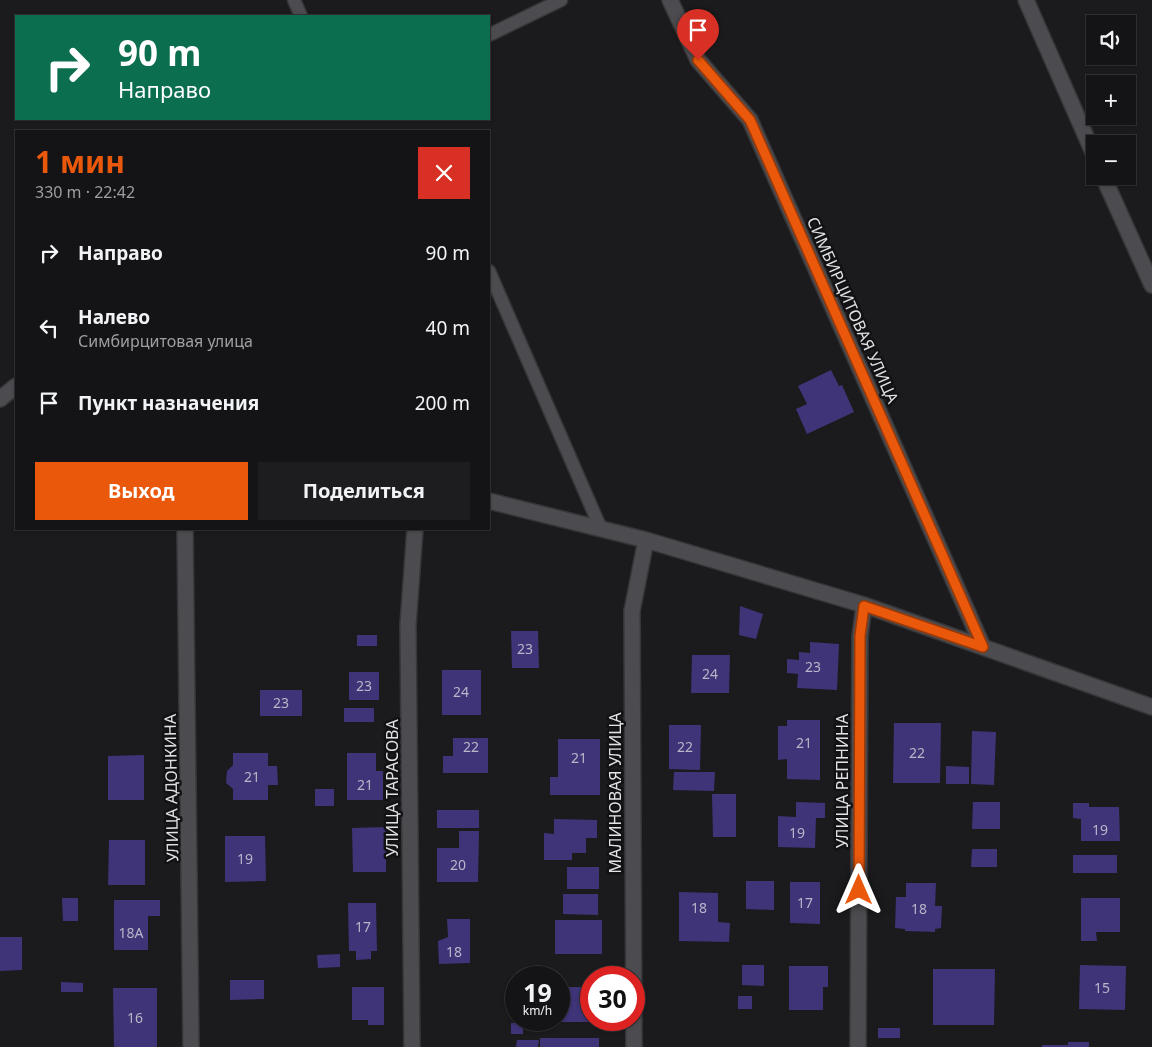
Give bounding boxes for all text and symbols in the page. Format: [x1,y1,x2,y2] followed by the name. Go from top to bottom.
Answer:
[677,9,719,60] pin
[1086,15,1136,185] map controls
[1086,15,1136,65] button: sound
[684,16,712,44] icon: arrive
[118,29,201,76] text: 90 m
[35,35,100,100] icon: right
[118,74,211,104] text: Направо
[1086,75,1136,125] button: +
[1086,135,1136,185] button: −
[35,141,125,182] text: 1 мин
[418,147,470,199] button: close
[35,181,135,203] text: 330 m · 22:42
[802,213,904,407] street label: СИМБИРЦИТОВАЯ УЛИЦА
[35,239,63,267] icon: right
[78,240,163,266] text: Направо
[426,240,470,266] text: 90 m
[78,304,150,330] text: Налево
[35,314,63,342] icon: left
[426,315,470,341] text: 40 m
[78,330,253,352] text: Симбирцитовая улица
[35,389,63,417] icon: arrive
[78,390,259,416] text: Пункт назначения
[415,390,470,416] text: 200 m
[35,462,248,520] button: Выход
[258,462,470,520] button: Поделиться
[517,639,533,658] house number: 23
[805,657,821,676] house number: 23
[702,664,718,683] house number: 24
[356,676,372,695] house number: 23
[453,682,469,701] house number: 24
[273,693,289,712] house number: 23
[604,712,626,873] street label: МАЛИНОВАЯ УЛИЦА
[159,713,183,862] street label: УЛИЦА АДОНКИНА
[831,713,853,848] street label: УЛИЦА РЕПНИНА
[381,719,403,857] street label: УЛИЦА ТАРАСОВА
[796,733,812,752] house number: 21
[463,737,479,756] house number: 22
[677,737,693,756] house number: 22
[909,743,925,762] house number: 22
[571,748,587,767] house number: 21
[244,767,260,786] house number: 21
[357,775,373,794] house number: 21
[1092,820,1108,839] house number: 19
[789,823,805,842] house number: 19
[237,849,253,868] house number: 19
[450,855,466,874] house number: 20
[832,863,884,915] position arrow
[797,893,813,912] house number: 17
[691,898,707,917] house number: 18
[911,899,927,918] house number: 18
[355,917,371,936] house number: 17
[119,923,144,942] house number: 18А
[446,942,462,961] house number: 18
[580,966,645,1031] speed limit sign: 30
[523,975,552,1009] text: 19
[1094,978,1110,997] house number: 15
[523,1002,552,1019] text: km/h
[127,1008,143,1027] house number: 16

